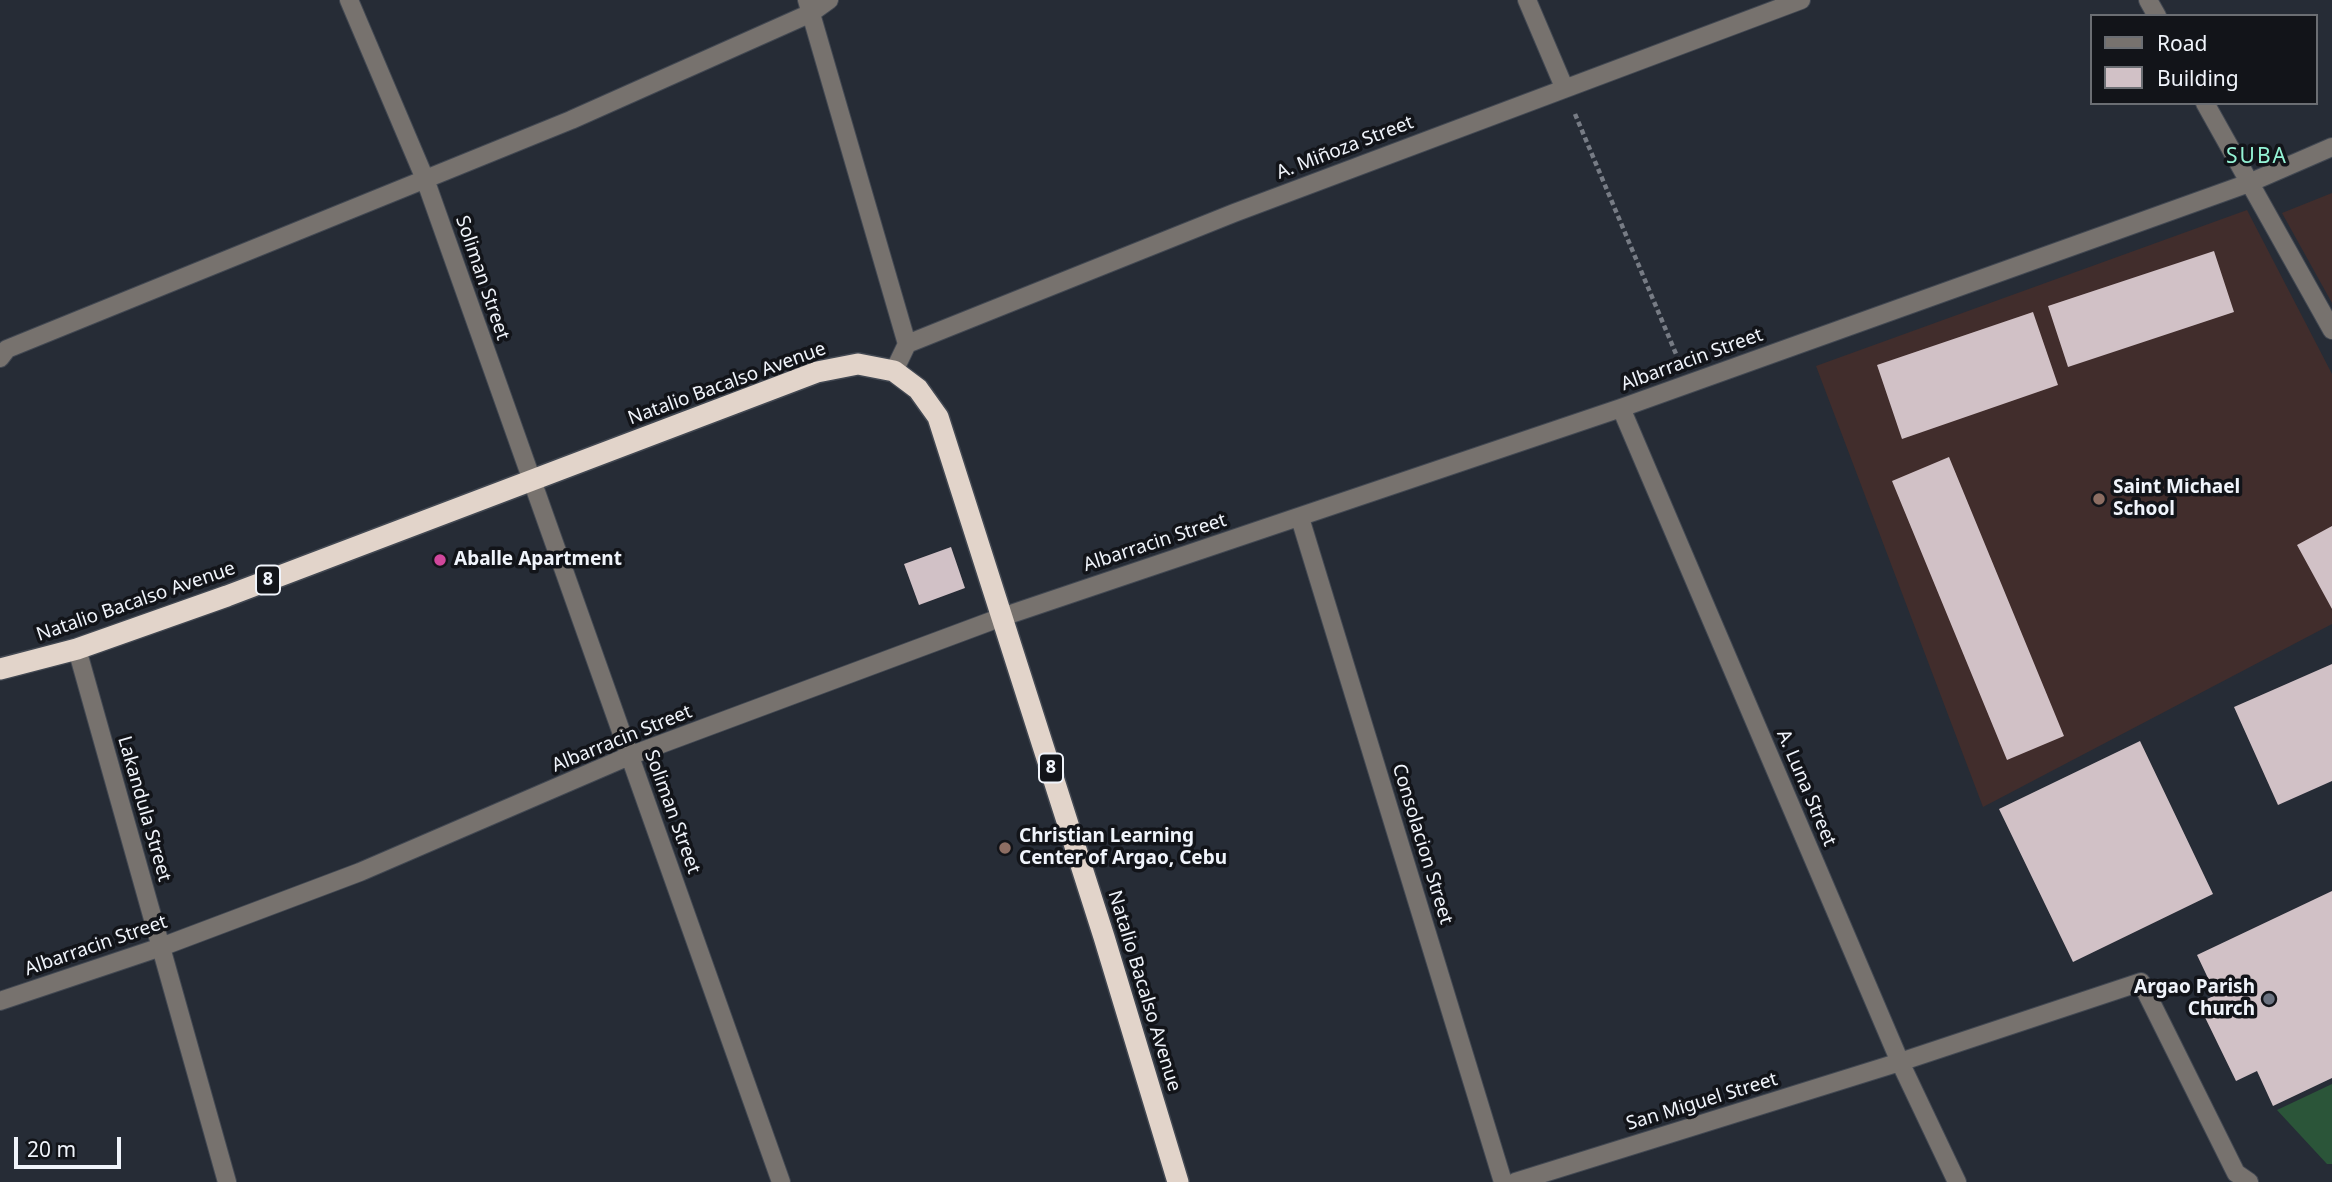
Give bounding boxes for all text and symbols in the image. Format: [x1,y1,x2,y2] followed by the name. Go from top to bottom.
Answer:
[2090,14,2318,105] legend
[2157,29,2207,57] text: Road
[2157,64,2239,92] text: Building
[1273,111,1417,185] street label: A. Miñoza Street
[2227,144,2287,170] district label: SUBA
[450,213,514,343] street label: Soliman Street
[1618,324,1766,396] street label: Albarracin Street
[625,338,829,430] street label: Natalio Bacalso Avenue
[2113,477,2240,521] place label: Saint Michael School
[2091,491,2107,507] marker: Saint Michael School
[1081,509,1229,577] street label: Albarracin Street
[454,549,622,571] place label: Aballe Apartment
[432,552,448,568] marker: Aballe Apartment
[34,557,238,647] street label: Natalio Bacalso Avenue
[256,566,280,594] road number: 8
[549,701,695,777] street label: Albarracin Street
[1771,726,1841,850] street label: A. Luna Street
[112,734,176,884] street label: Lakandula Street
[639,747,705,877] street label: Soliman Street
[1039,754,1063,782] road number: 8
[1387,761,1457,927] street label: Consolacion Street
[1019,826,1227,870] place label: Christian Learning Center of Argao, Cebu
[997,840,1013,856] marker: Christian Learning Center of Argao, Cebu
[1103,888,1185,1094] street label: Natalio Bacalso Avenue
[22,911,170,981] street label: Albarracin Street
[2134,977,2255,1021] place label: Argao Parish Church
[2261,991,2277,1007] marker: Argao Parish Church
[1624,1068,1780,1136] street label: San Miguel Street
[18,1122,124,1166] scale bar
[27,1135,76,1163] text: 20 m

